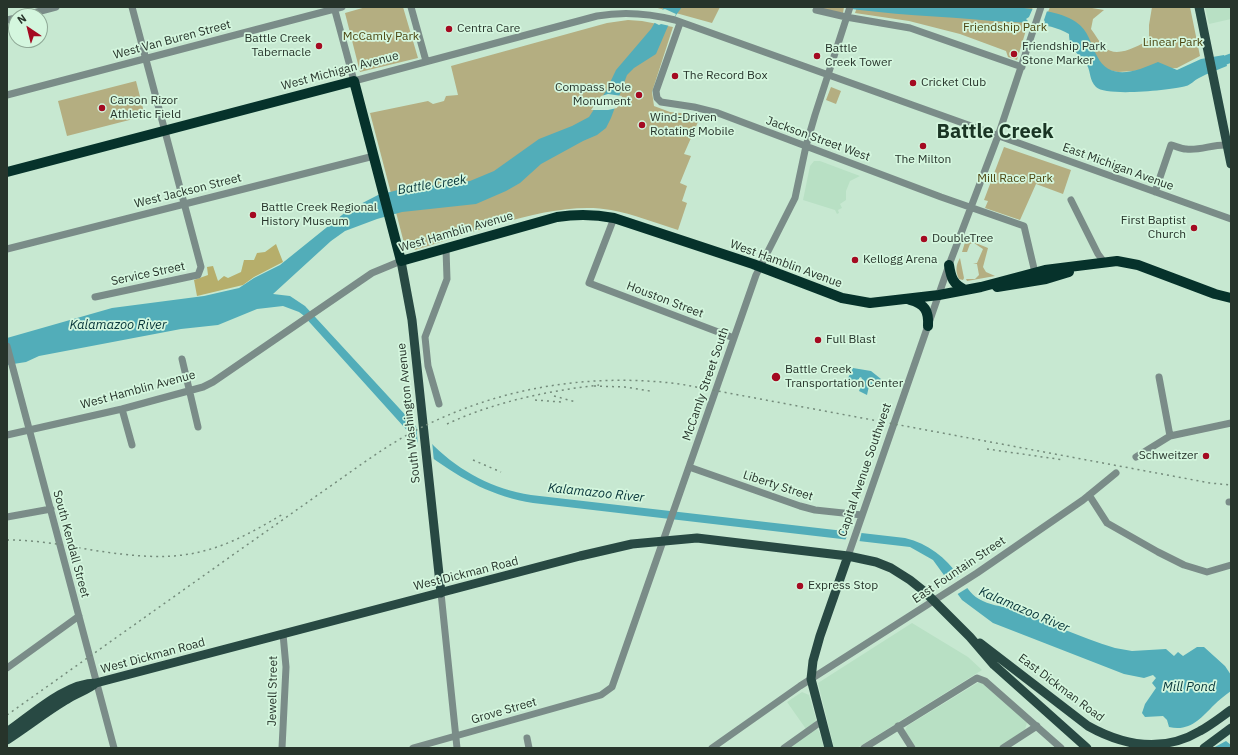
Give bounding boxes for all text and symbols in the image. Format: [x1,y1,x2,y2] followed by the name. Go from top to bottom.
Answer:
[8,8,48,48] north arrow
[14,11,29,27] text: N
[112,17,232,63] street label: West Van Buren Street
[963,21,1047,35] park label: Friendship Park
[457,22,520,36] place label: Centra Care
[444,24,454,34] marker: Centra Care
[343,30,419,44] park label: McCamly Park
[244,32,311,60] place label: Battle Creek Tabernacle
[1143,36,1203,50] park label: Linear Park
[1022,40,1106,68] place label: Friendship Park Stone Marker
[314,41,324,51] marker: Battle Creek Tabernacle
[825,42,892,70] place label: Battle Creek Tower
[280,48,400,94] street label: West Michigan Avenue
[1009,49,1019,59] marker: Friendship Park Stone Marker
[812,51,822,61] marker: Battle Creek Tower
[683,69,767,83] place label: The Record Box
[670,71,680,81] marker: The Record Box
[921,76,986,90] place label: Cricket Club
[908,78,918,88] marker: Cricket Club
[555,81,631,109] place label: Compass Pole Monument
[634,90,644,100] marker: Compass Pole Monument
[110,94,181,122] place label: Carson Rizor Athletic Field
[97,103,107,113] marker: Carson Rizor Athletic Field
[650,111,734,139] place label: Wind-Driven Rotating Mobile
[764,113,872,165] street label: Jackson Street West
[637,120,647,130] marker: Wind-Driven Rotating Mobile
[937,120,1053,144] district label: Battle Creek
[1060,140,1176,194] street label: East Michigan Avenue
[918,141,928,151] marker: The Milton
[895,153,951,167] place label: The Milton
[133,171,243,211] street label: West Jackson Street
[396,172,468,198] water label: Battle Creek
[977,172,1053,186] park label: Mill Race Park
[261,201,377,229] place label: Battle Creek Regional History Museum
[397,209,515,255] street label: West Hamblin Avenue
[248,210,258,220] marker: Battle Creek Regional History Museum
[1121,214,1186,242] place label: First Baptist Church
[1189,223,1199,233] marker: First Baptist Church
[932,232,993,246] place label: DoubleTree
[919,234,929,244] marker: DoubleTree
[728,237,844,291] street label: West Hamblin Avenue
[863,253,937,267] place label: Kellogg Arena
[850,255,860,265] marker: Kellogg Arena
[110,259,186,289] street label: Service Street
[625,279,705,321] street label: Houston Street
[70,317,166,333] water label: Kalamazoo River
[680,325,732,443] street label: McCamly Street South
[826,333,876,347] place label: Full Blast
[813,335,823,345] marker: Full Blast
[394,342,424,484] street label: South Washington Avenue
[785,363,903,391] place label: Battle Creek Transportation Center
[79,368,197,412] street label: West Hamblin Avenue
[770,371,782,383] marker: Battle Creek Transportation Center
[835,401,895,539] street label: Capital Avenue Southwest
[1139,449,1198,463] place label: Schweitzer
[1201,451,1211,461] marker: Schweitzer
[741,468,815,504] street label: Liberty Street
[547,480,645,506] water label: Kalamazoo River
[50,489,92,599] street label: South Kendall Street
[910,534,1008,606] street label: East Fountain Street
[412,554,520,594] street label: West Dickman Road
[808,579,878,593] place label: Express Stop
[795,581,805,591] marker: Express Stop
[976,584,1072,636] water label: Kalamazoo River
[99,635,207,677] street label: West Dickman Road
[1015,651,1107,725] street label: East Dickman Road
[265,656,281,726] street label: Jewell Street
[1163,679,1215,695] water label: Mill Pond
[470,695,538,727] street label: Grove Street

